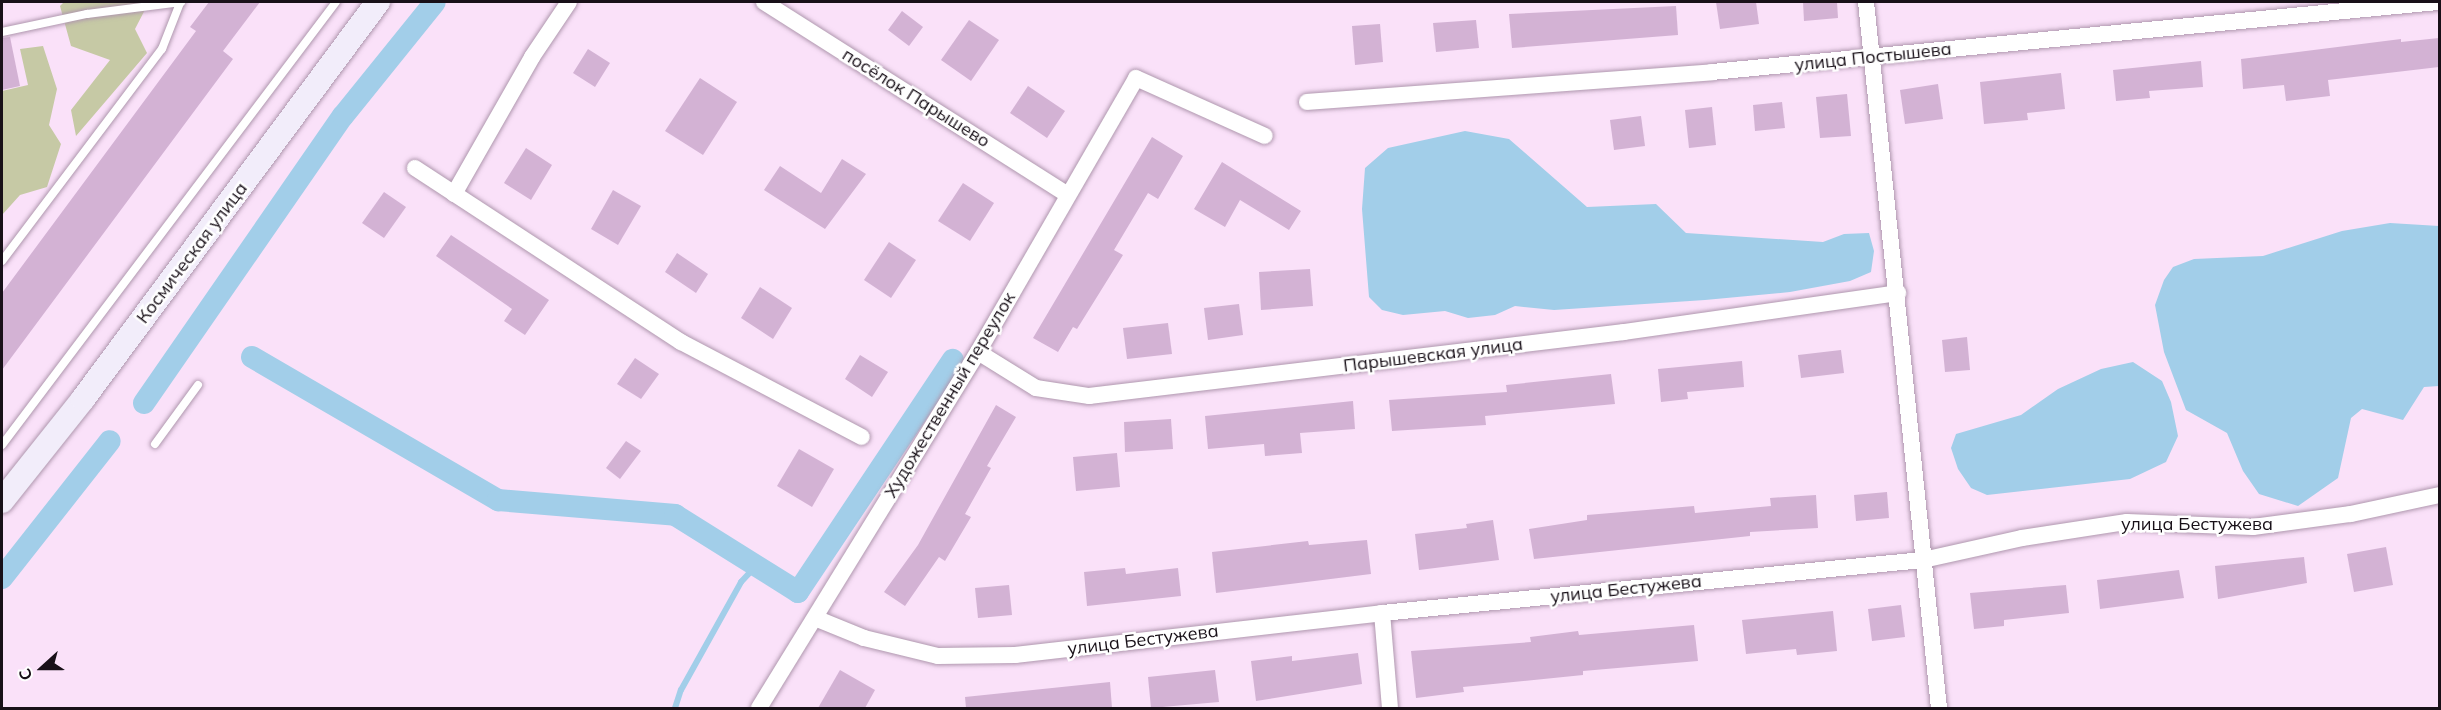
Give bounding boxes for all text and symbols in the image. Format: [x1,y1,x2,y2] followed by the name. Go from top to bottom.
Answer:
[1793,38,1953,76] street label: улица Постышева
[838,44,994,152] street label: посёлок Парышево
[132,178,252,328] street label: Космическая улица
[880,288,1020,502] street label: Художественный переулок
[1342,333,1524,377] street label: Парышевская улица
[2121,513,2273,535] street label: улица Бестужева
[1549,570,1703,608] street label: улица Бестужева
[1066,620,1220,660] street label: улица Бестужева
[12,638,72,698] north arrow
[14,666,36,683] text: С

